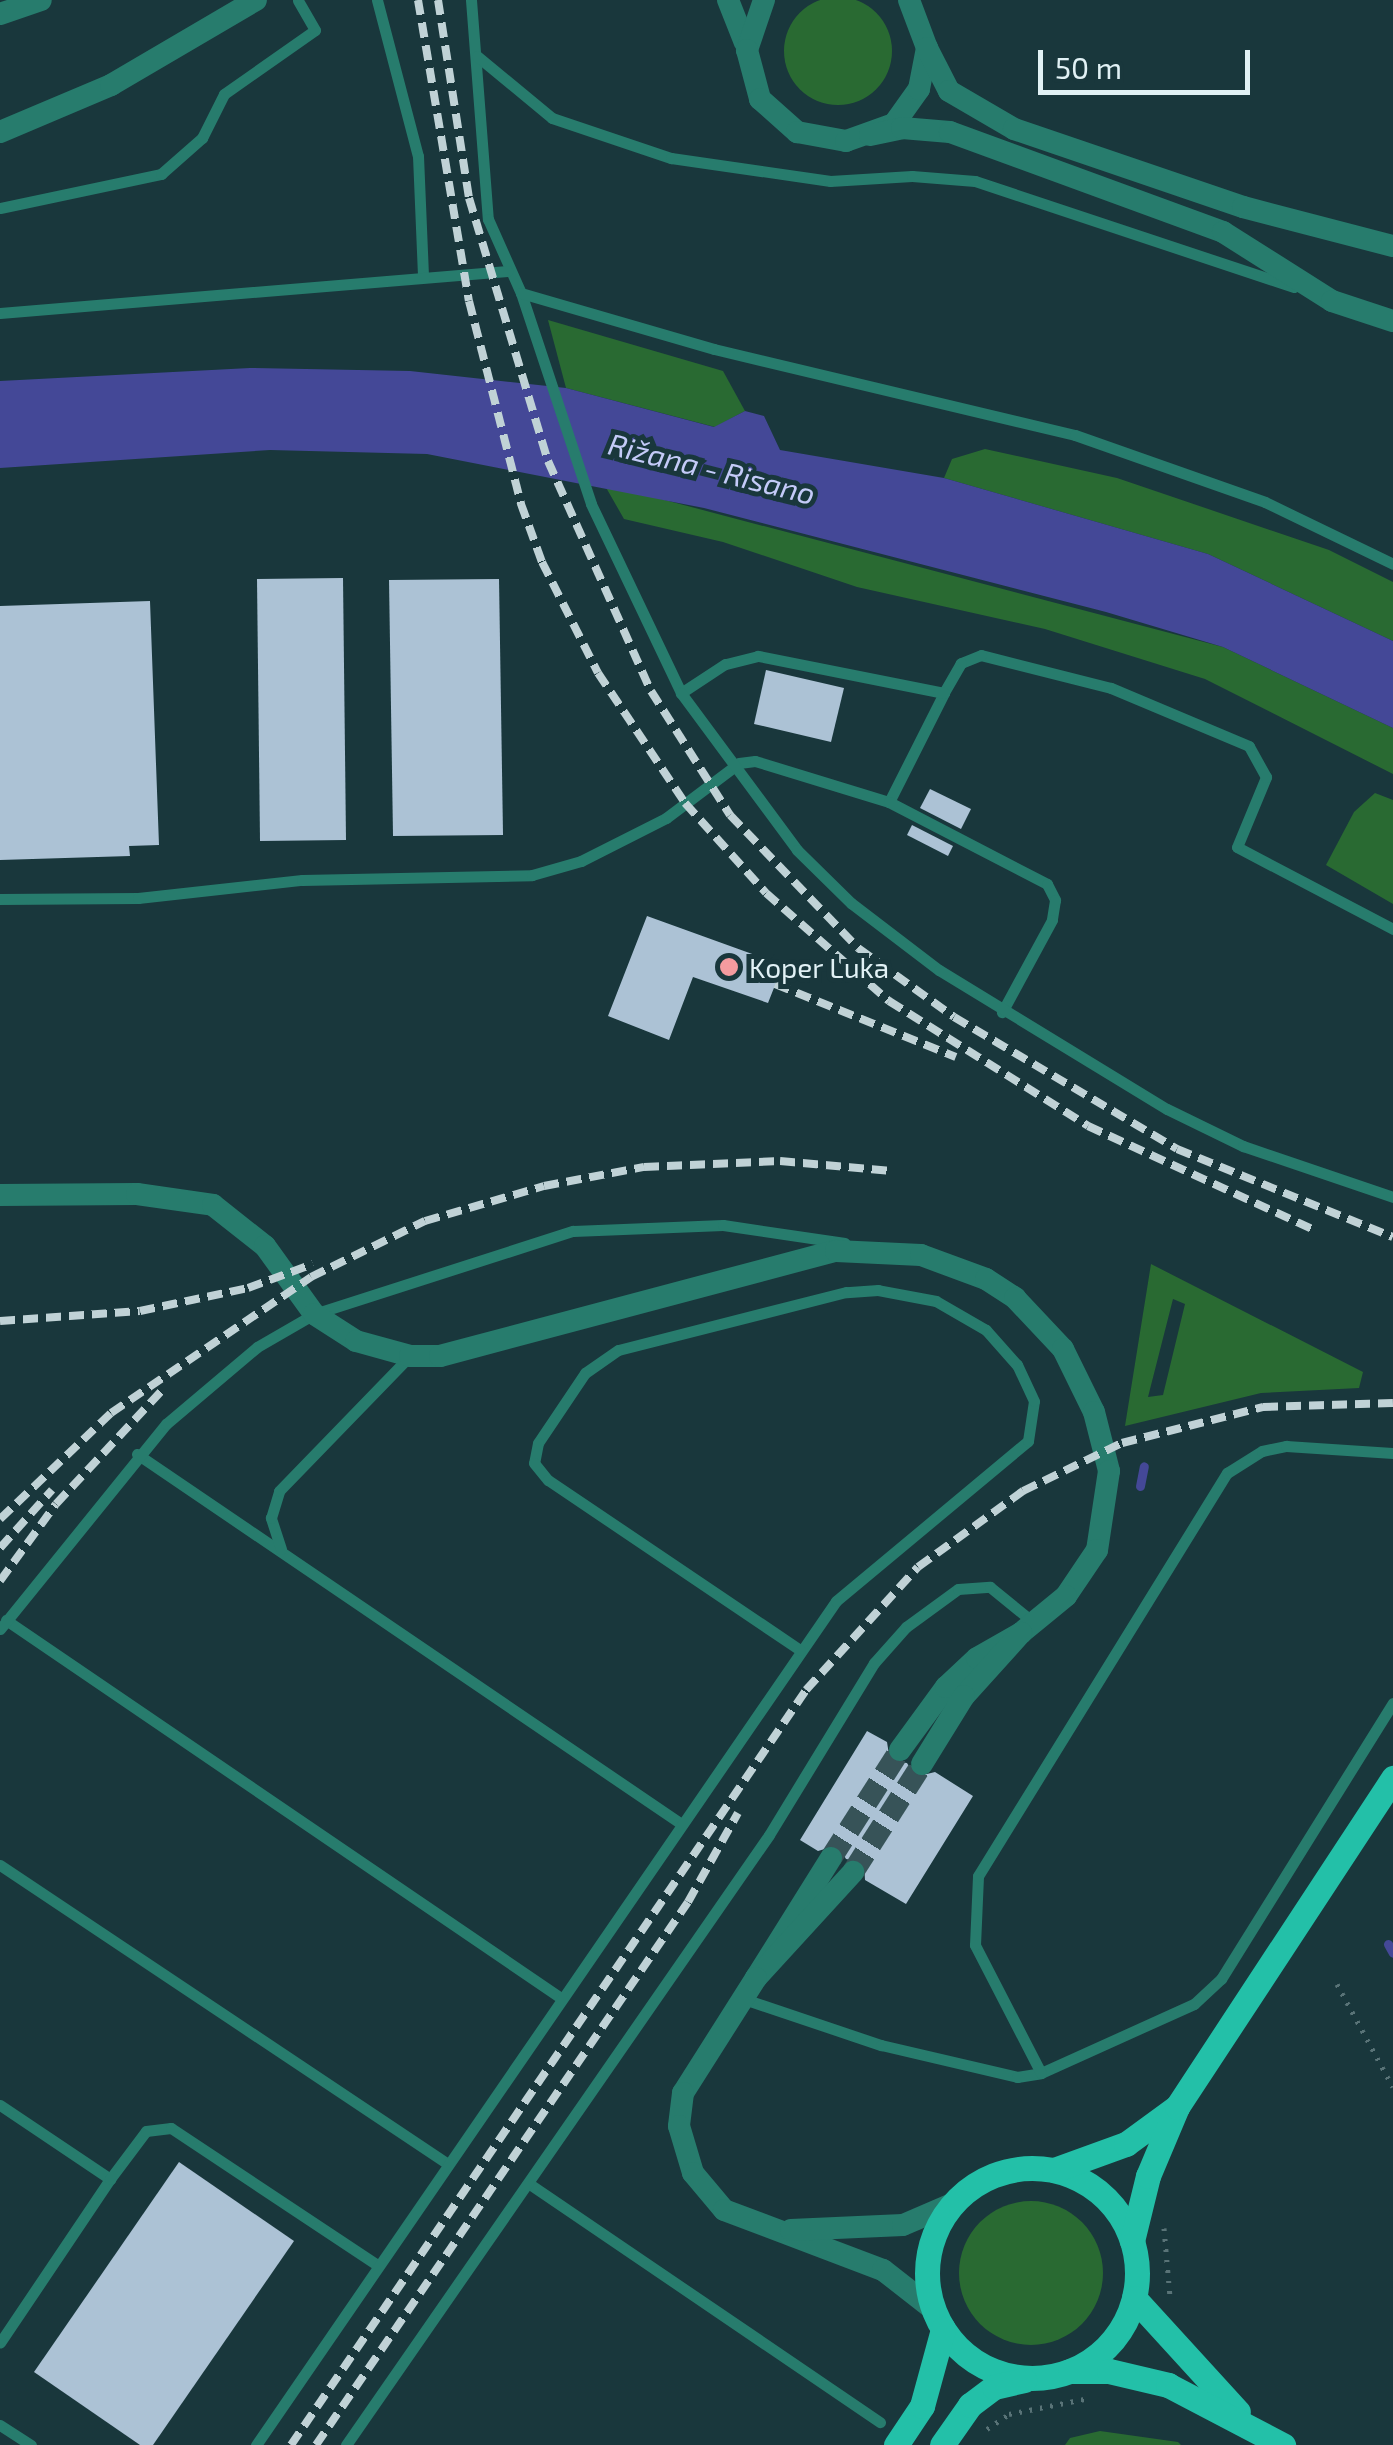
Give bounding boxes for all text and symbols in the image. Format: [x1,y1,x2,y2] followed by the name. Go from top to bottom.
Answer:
[1043,30,1256,92] scale bar
[1055,49,1122,85] text: 50 m
[605,425,819,511] water label: Rižana - Risano
[749,950,890,984] place label: Koper Luka
[718,956,740,978] marker: Koper Luka

